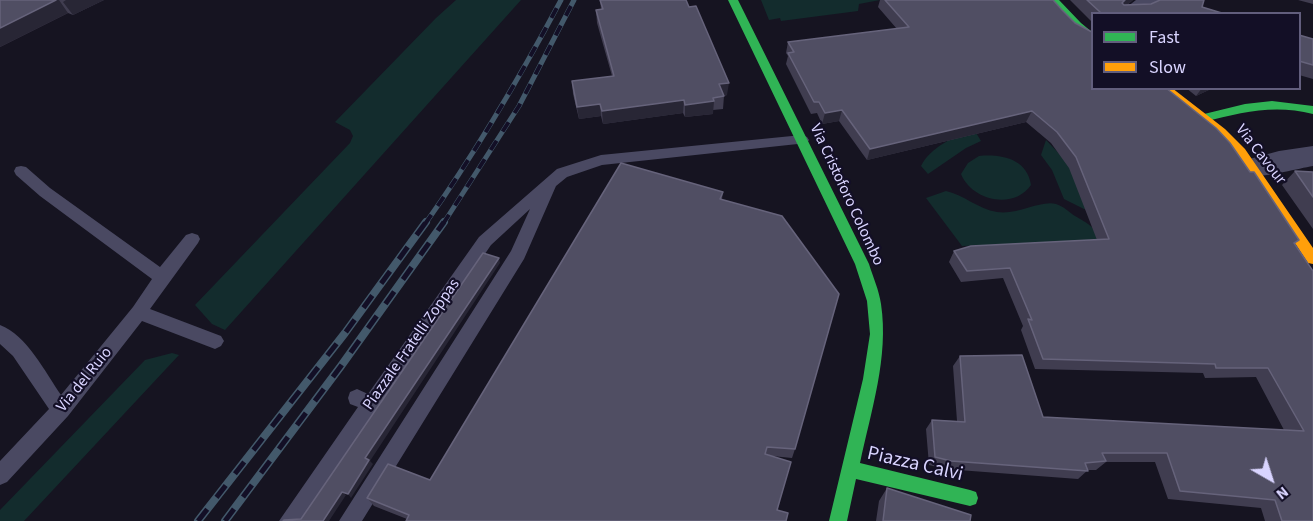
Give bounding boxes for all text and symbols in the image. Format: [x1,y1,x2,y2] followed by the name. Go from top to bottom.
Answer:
[1091,12,1301,90] legend
[1149,25,1180,50] text: Fast
[1149,55,1186,80] text: Slow
[805,121,887,269] street label: Via Cristoforo Colombo
[1231,121,1289,189] street label: Via Cavour
[359,276,465,414] street label: Piazzale Fratelli Zoppas
[53,344,117,416] street label: Via del Ruio
[865,442,965,488] street label: Piazza Calvi
[1241,449,1301,509] north arrow
[1271,481,1293,505] text: N

